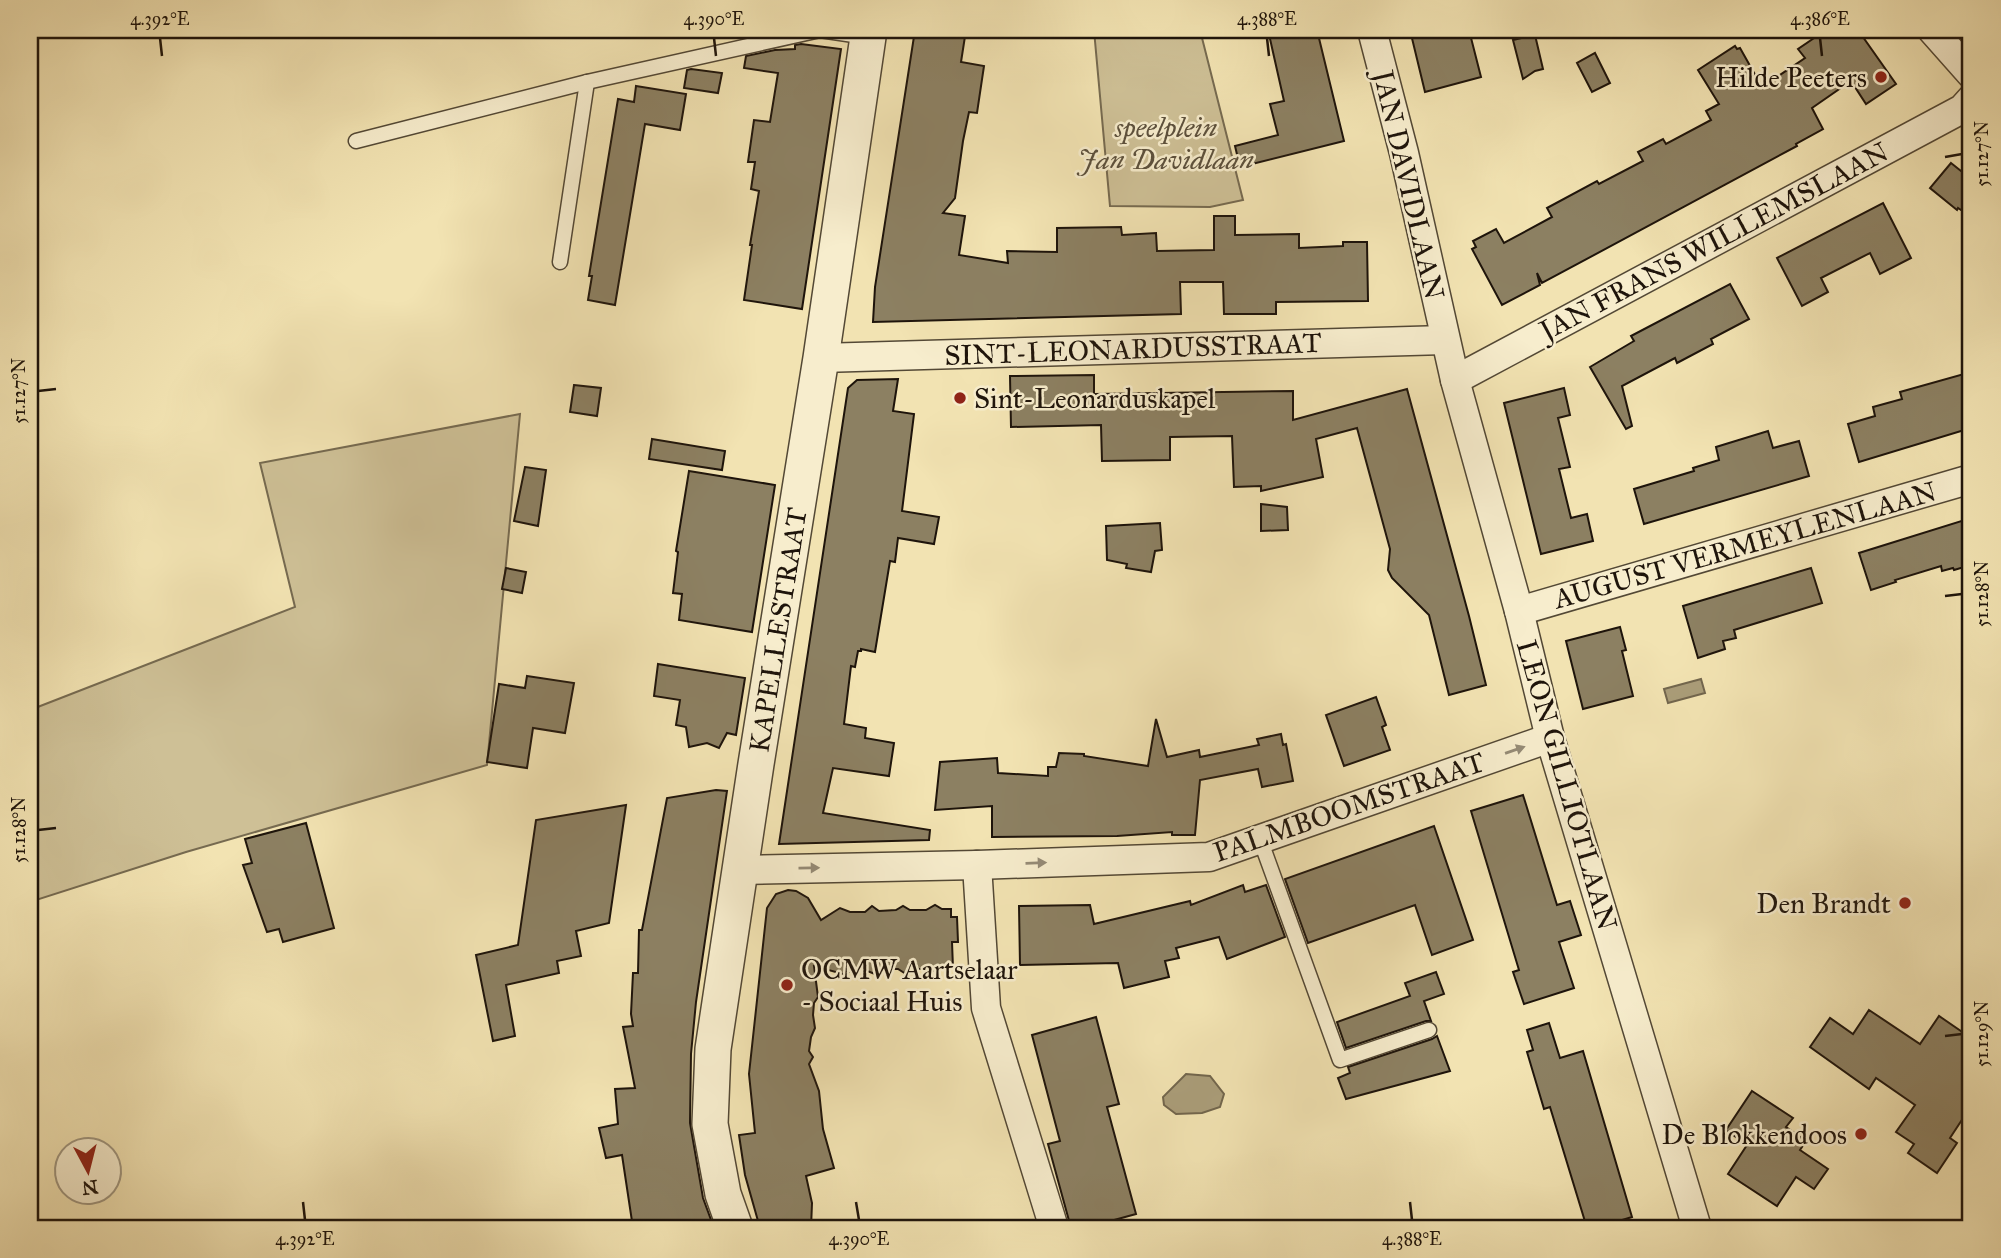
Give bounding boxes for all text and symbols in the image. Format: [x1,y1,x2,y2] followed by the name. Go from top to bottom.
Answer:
[130,8,190,30] text: 4.392°E
[684,8,745,30] text: 4.390°E
[1237,8,1297,30] text: 4.388°E
[1790,8,1850,30] text: 4.386°E
[1715,60,1867,95] place label: Hilde Peeters
[1365,64,1452,303] street label: JAN DAVIDLAAN
[1873,69,1889,85] marker: Hilde Peeters
[1076,110,1254,177] park label: speelplein Jan Davidlaan
[1971,121,1993,187] text: 51.127°N
[1531,134,1894,349] street label: JAN FRANS WILLEMSLAAN
[944,325,1322,373] street label: SINT-LEONARDUSSTRAAT
[8,358,30,424] text: 51.127°N
[974,381,1216,416] place label: Sint-Leonarduskapel
[952,390,968,406] marker: Sint-Leonarduskapel
[1548,473,1941,617] street label: AUGUST VERMEYLENLAAN
[741,505,815,755] street label: KAPELLESTRAAT
[1971,561,1993,627] text: 51.128°N
[1509,636,1625,934] street label: LEON GILLIOTLAAN
[1209,744,1489,870] street label: PALMBOOMSTRAAT
[1505,744,1526,755] one-way arrow
[8,797,30,863] text: 51.128°N
[1025,858,1047,869] one-way arrow
[798,862,820,874] one-way arrow
[1756,886,1891,921] place label: Den Brandt
[1897,895,1913,911] marker: Den Brandt
[801,952,1018,1019] place label: OCMW Aartselaar - Sociaal Huis
[779,977,795,993] marker: OCMW Aartselaar - Sociaal Huis
[1971,1001,1993,1067] text: 51.129°N
[1662,1117,1847,1152] place label: De Blokkendoos
[1853,1126,1869,1142] marker: De Blokkendoos
[52,1136,122,1206] north arrow
[81,1175,99,1200] text: N
[275,1228,335,1250] text: 4.392°E
[829,1228,890,1250] text: 4.390°E
[1382,1228,1442,1250] text: 4.388°E

